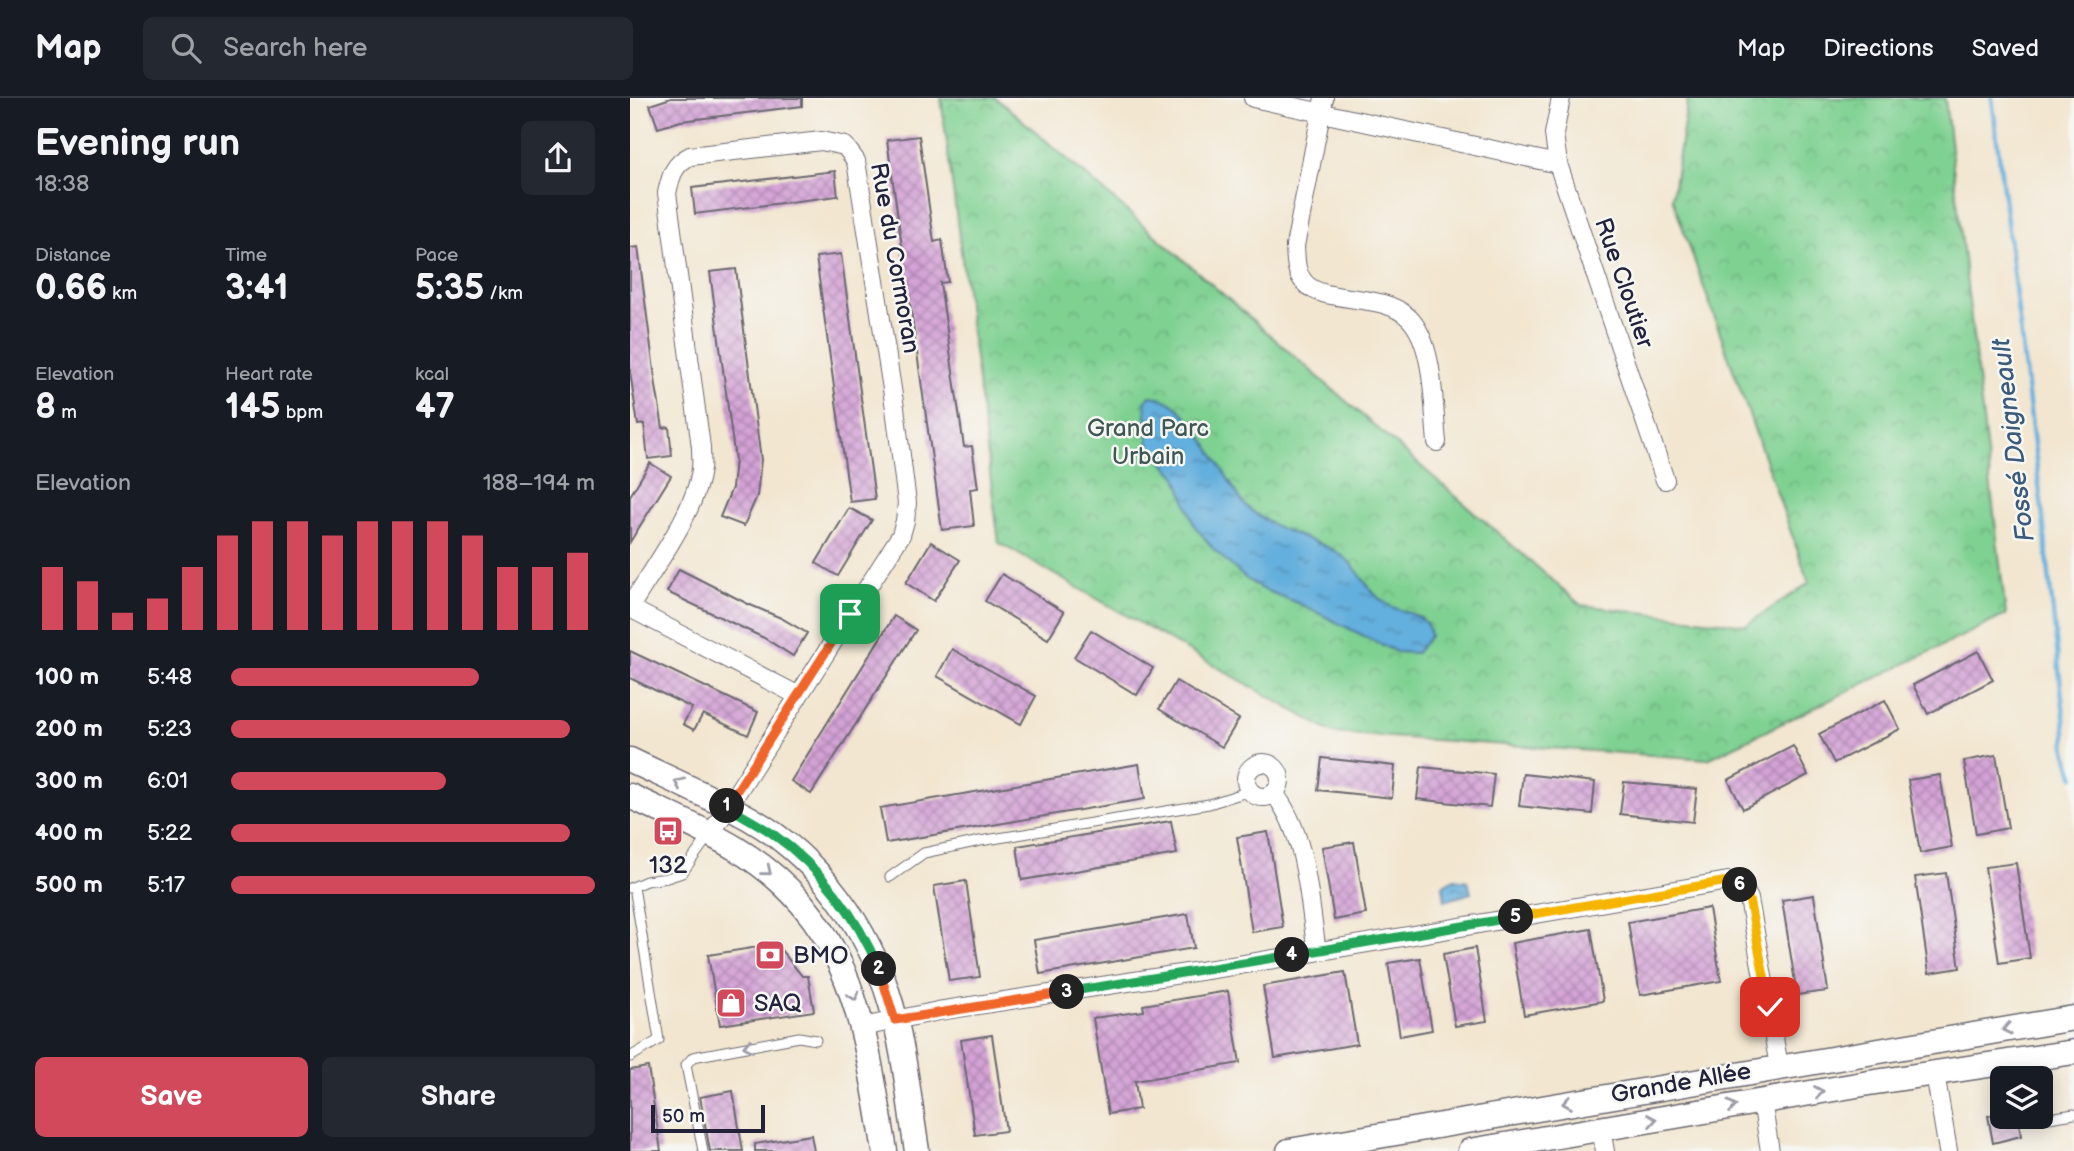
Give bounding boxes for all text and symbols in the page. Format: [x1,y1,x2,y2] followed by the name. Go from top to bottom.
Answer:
[143,17,633,80] search box
[35,28,101,68] text: Map
[167,29,205,67] icon: search
[223,33,367,64] text: Search here
[1737,34,1785,63] text: Map
[1823,34,1934,63] text: Directions
[1972,34,2039,63] text: Saved
[35,121,240,166] text: Evening run
[521,121,595,195] button: share
[864,161,926,355] street label: Rue du Cormoran
[35,170,90,198] text: 18:38
[1588,214,1660,352] street label: Rue Cloutier
[35,244,111,267] text: Distance
[225,244,267,267] text: Time
[415,244,458,267] text: Pace
[35,267,107,310] text: 0.66
[225,267,289,310] text: 3:41
[415,267,484,310] text: 5:35
[107,282,137,305] text: km
[484,282,523,305] text: /km
[1986,335,2042,544] water label: Fossé Daigneault
[35,363,114,386] text: Elevation
[225,363,313,386] text: Heart rate
[415,363,449,386] text: kcal
[35,386,56,429] text: 8
[225,386,281,429] text: 145
[415,386,455,429] text: 47
[56,401,77,424] text: m
[281,401,323,424] text: bpm
[1087,414,1209,471] park label: Grand Parc Urbain
[35,469,131,497] text: Elevation
[483,469,595,497] text: 188–194 m
[820,584,880,644] pin
[831,595,869,633] icon: arrive
[35,663,99,691] text: 100 m
[147,663,192,691] text: 5:48
[35,715,103,743] text: 200 m
[147,715,192,743] text: 5:23
[35,767,103,795] text: 300 m
[147,767,188,795] text: 6:01
[673,777,686,791] one-way arrow
[710,788,744,824] pin: 1
[723,794,731,817] text: 1
[651,814,685,848] bus stop icon: 132
[35,819,103,847] text: 400 m
[147,819,192,847] text: 5:22
[649,851,687,880] place label: 132
[759,863,771,876] one-way arrow
[1722,868,1758,902] pin: 6
[35,871,103,899] text: 500 m
[147,871,185,899] text: 5:17
[1734,873,1745,896] text: 6
[1498,900,1533,934] pin: 5
[1510,905,1521,928] text: 5
[753,938,787,972] bank icon: BMO
[1274,938,1310,972] pin: 4
[793,941,848,970] place label: BMO
[1286,943,1297,966] text: 4
[862,952,896,986] pin: 2
[873,957,884,980] text: 2
[1050,974,1084,1010] pin: 3
[1740,977,1800,1037] pin
[1061,980,1072,1003] text: 3
[714,986,748,1020] shop icon: SAQ
[1751,988,1789,1026] icon: check
[754,989,802,1018] place label: SAQ
[846,989,860,1002] one-way arrow
[2001,1021,2013,1036] one-way arrow
[742,1038,754,1053] one-way arrow
[1609,1056,1753,1110] street label: Grande Allée
[35,1057,308,1137] button: Save
[322,1057,595,1137] button: Share
[1990,1066,2053,1129] map controls
[1990,1066,2053,1129] button: layers
[1813,1085,1825,1100] one-way arrow
[1561,1095,1573,1110] one-way arrow
[1726,1099,1738,1114] one-way arrow
[651,1102,765,1134] scale bar
[662,1105,705,1128] text: 50 m
[1646,1113,1658,1128] one-way arrow

